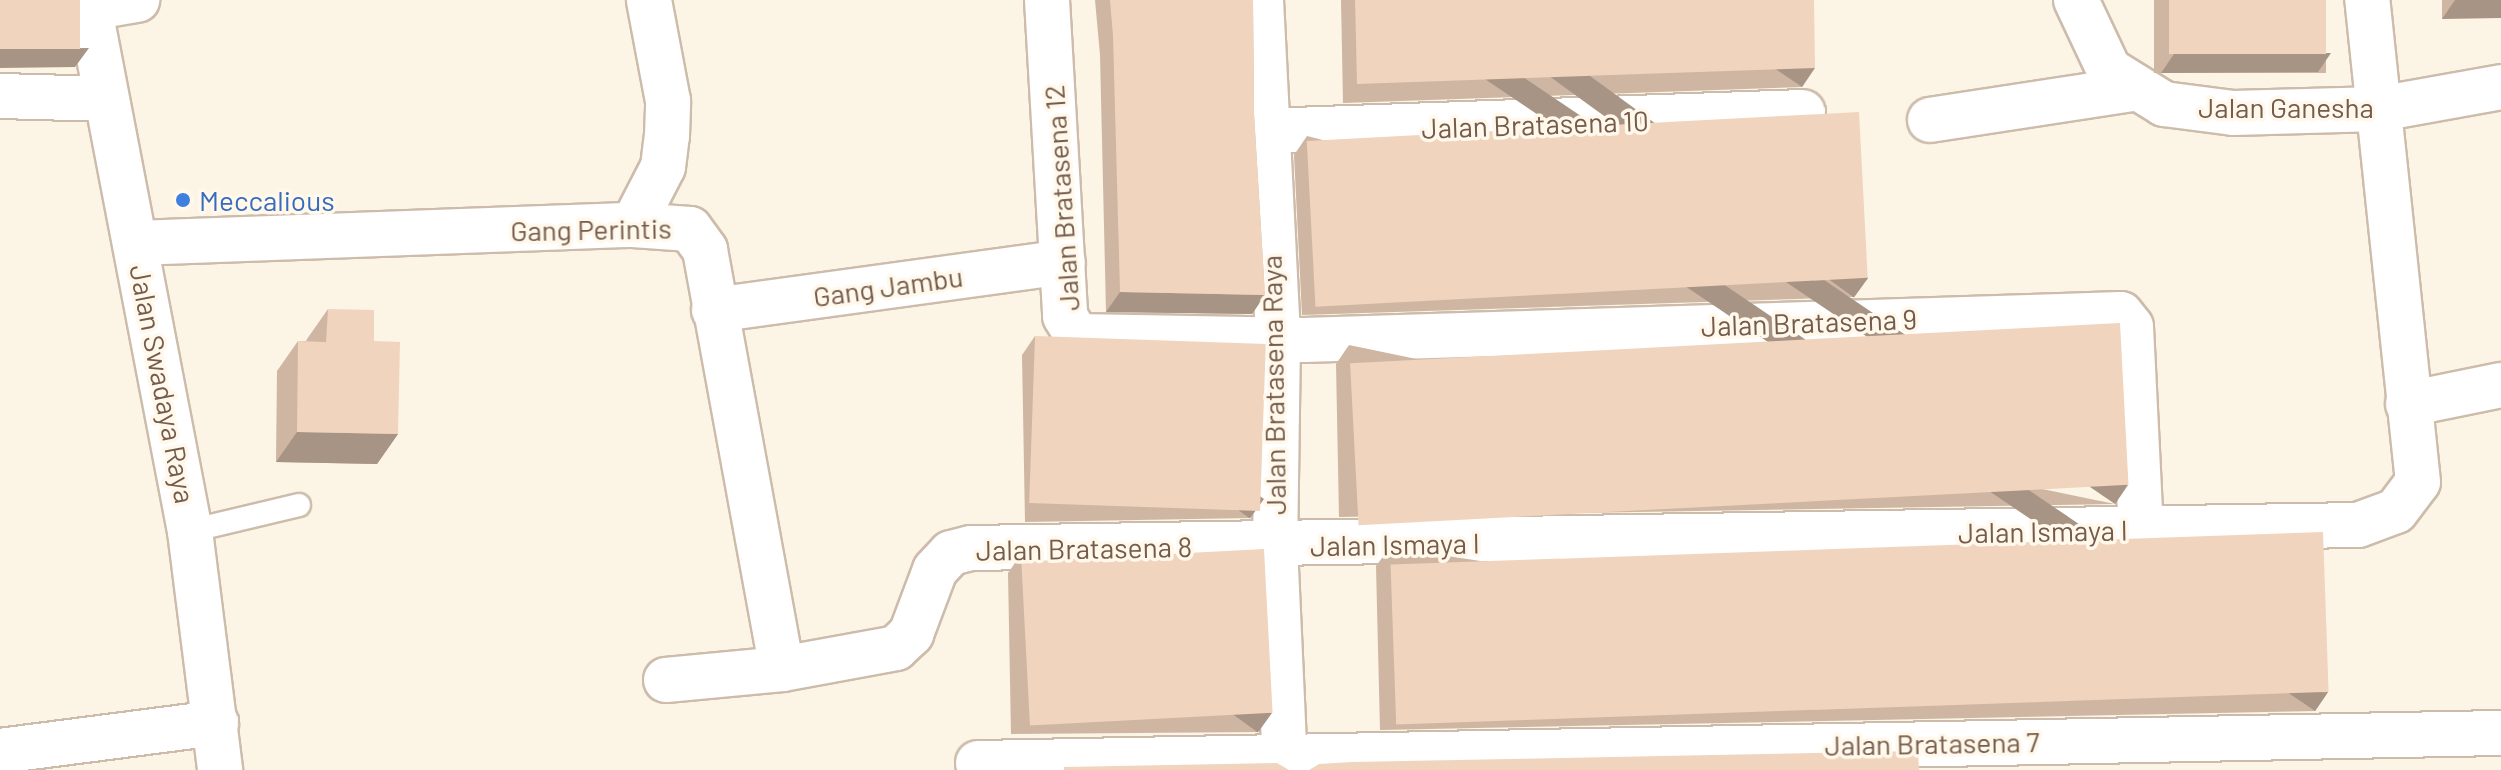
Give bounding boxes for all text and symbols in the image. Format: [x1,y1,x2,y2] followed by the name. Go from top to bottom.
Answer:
[1036,84,1086,312] street label: Jalan Bratasena 12
[2198,90,2374,124] street label: Jalan Ganesha
[1421,103,1649,145] street label: Jalan Bratasena 10
[199,183,335,217] place label: Meccalious
[174,191,192,209] marker: Meccalious
[510,211,672,247] street label: Gang Perintis
[1254,255,1292,515] street label: Jalan Bratasena Raya
[811,259,965,313] street label: Gang Jambu
[123,262,203,506] street label: Jalan Swadaya Raya
[1700,301,1918,343] street label: Jalan Bratasena 9
[1958,513,2128,549] street label: Jalan Ismaya I
[1310,526,1480,562] street label: Jalan Ismaya I
[976,529,1192,567] street label: Jalan Bratasena 8
[1824,724,2040,762] street label: Jalan Bratasena 7

